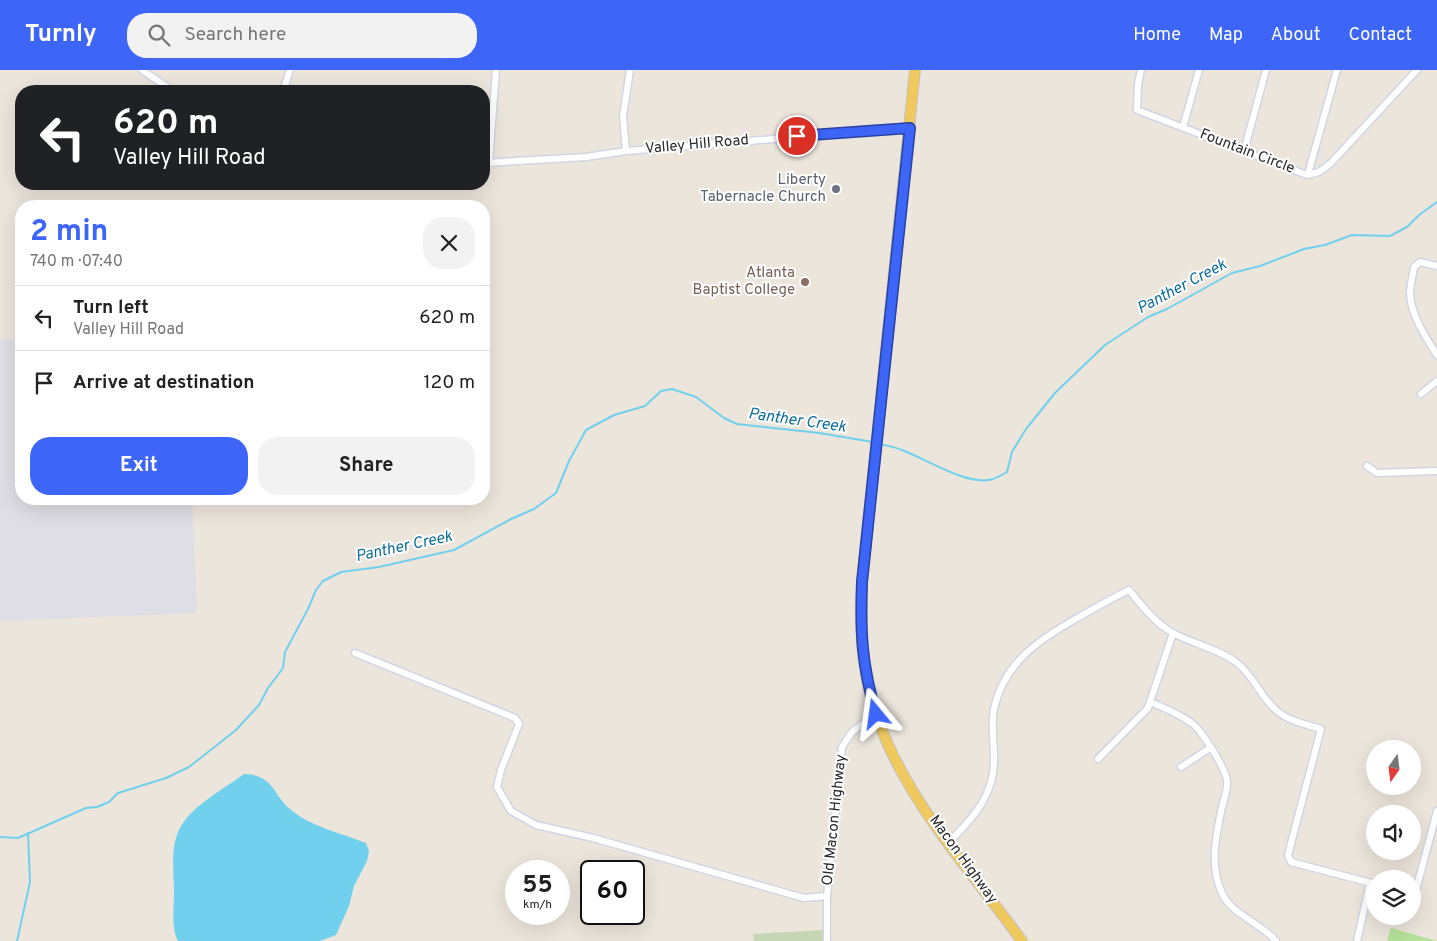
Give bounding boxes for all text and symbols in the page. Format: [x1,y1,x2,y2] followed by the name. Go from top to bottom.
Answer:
[127,13,477,58] search box
[25,20,97,50] text: Turnly
[145,21,173,49] icon: search
[185,23,286,47] text: Search here
[1133,24,1181,47] text: Home
[1209,24,1243,47] text: Map
[1271,24,1320,47] text: About
[1348,24,1412,47] text: Contact
[113,102,218,146] text: 620 m
[30,105,95,170] icon: left
[776,115,818,157] pin
[783,122,811,150] icon: arrive
[1197,125,1297,179] street label: Fountain Circle
[644,131,750,159] street label: Valley Hill Road
[113,145,266,172] text: Valley Hill Road
[700,171,826,207] place label: Liberty Tabernacle Church
[830,183,842,195] marker: Liberty Tabernacle Church
[30,214,108,251] text: 2 min
[423,217,475,269] button: close
[30,252,123,272] text: 740 m · 07:40
[1134,255,1231,319] water label: Panther Creek
[693,264,795,300] place label: Atlanta Baptist College
[799,276,811,288] marker: Atlanta Baptist College
[73,296,149,320] text: Turn left
[30,304,58,332] icon: left
[419,306,475,330] text: 620 m
[73,320,184,340] text: Valley Hill Road
[30,369,58,397] icon: arrive
[73,371,254,395] text: Arrive at destination
[424,371,475,395] text: 120 m
[747,404,848,438] water label: Panther Creek
[30,437,248,495] button: Exit
[258,437,475,495] button: Share
[354,527,455,567] water label: Panther Creek
[849,687,901,739] position arrow
[1366,740,1421,795] north arrow
[1366,740,1421,925] map controls
[819,753,851,887] street label: Old Macon Highway
[1366,805,1421,860] button: sound
[924,812,1002,908] street label: Macon Highway
[580,860,645,925] speed limit sign: 60
[522,870,553,902] text: 55
[1366,870,1421,925] button: layers
[523,897,552,913] text: km/h

